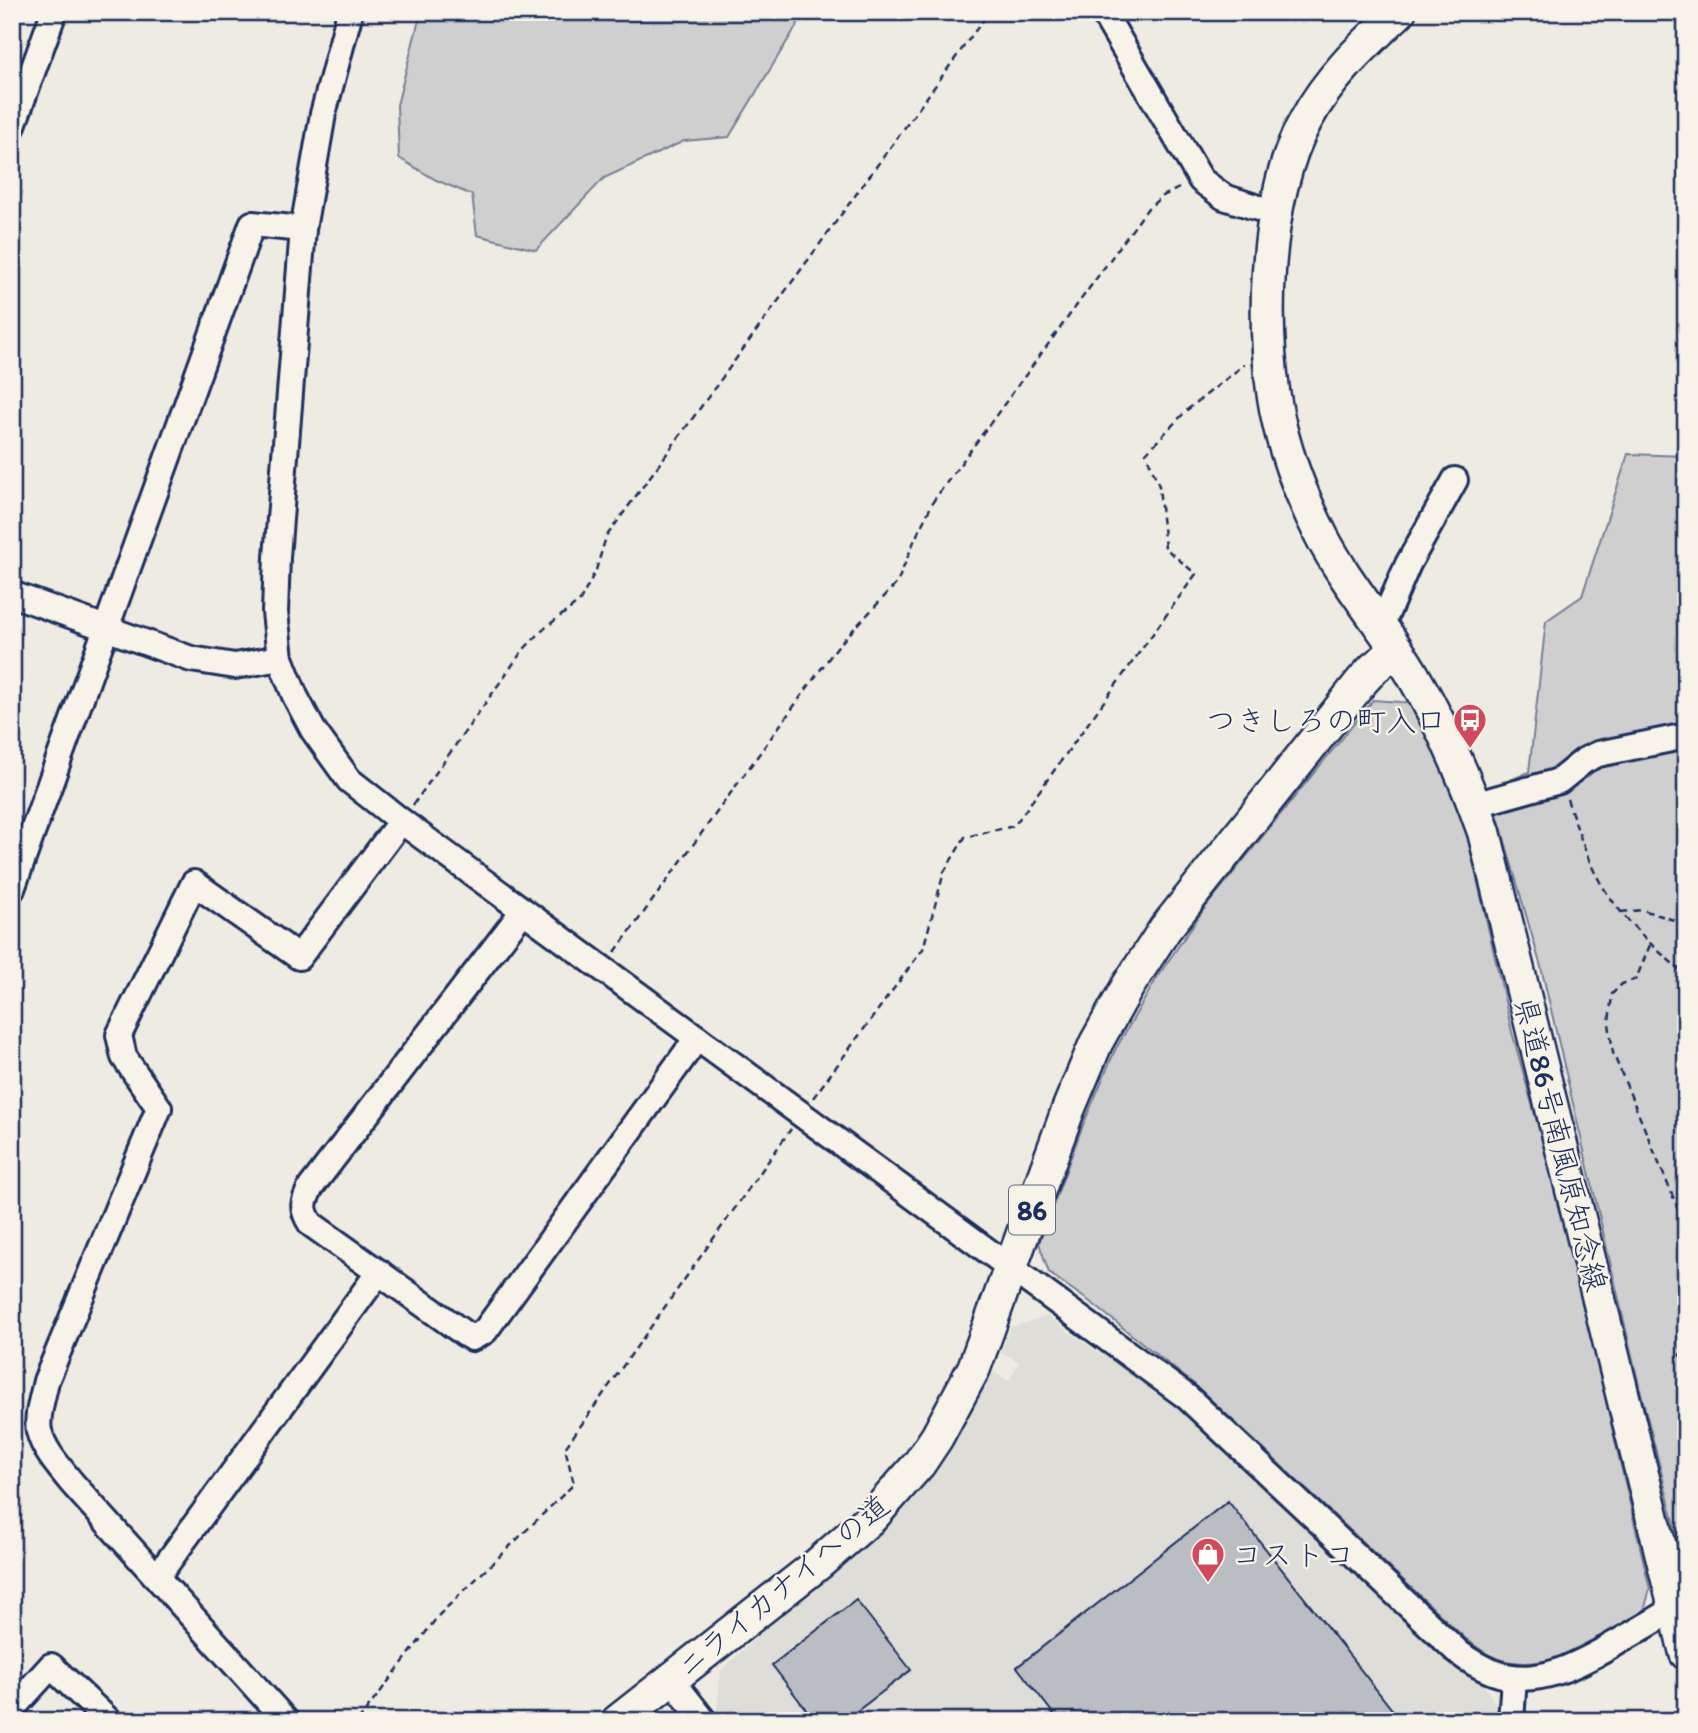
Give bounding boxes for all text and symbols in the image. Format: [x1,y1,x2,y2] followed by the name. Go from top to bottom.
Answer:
[1451,701,1489,750] bus stop icon: つきしろの町入口
[1206,702,1446,739] place label: つきしろの町入口
[1506,993,1616,1295] street label: 県道86号南風原知念線
[1009,1186,1055,1234] road number: 86
[669,1486,897,1686] street label: ニライカナイへの道
[1189,1535,1227,1584] shop icon: コストコ
[1232,1536,1354,1573] place label: コストコ

